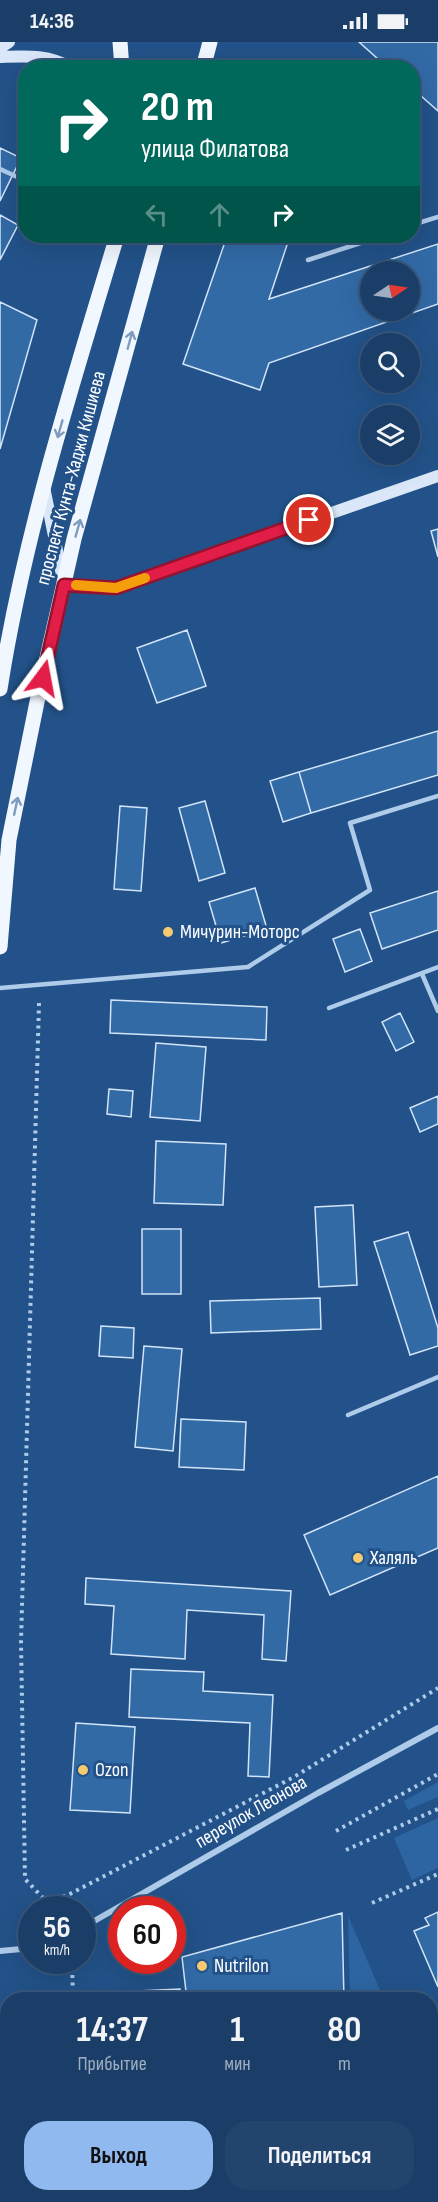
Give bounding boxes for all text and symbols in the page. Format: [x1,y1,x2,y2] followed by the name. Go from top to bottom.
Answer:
[30,8,74,35] text: 14:36
[141,82,214,133] text: 20 m
[42,84,120,162] icon: right
[141,133,289,165] text: улица Филатова
[140,198,173,231] icon: left
[203,198,236,231] icon: ahead
[266,198,299,231] icon: right
[360,261,420,321] north arrow
[360,261,420,465] map controls
[125,331,136,350] one-way arrow
[360,333,420,393] button: search
[31,368,111,588] street label: проспект Кунта-Хаджи Кишиева
[360,405,420,465] button: layers
[54,419,65,438] one-way arrow
[283,494,334,545] pin
[292,503,325,536] icon: arrive
[72,519,84,538] one-way arrow
[11,646,75,710] position arrow
[11,796,22,816] one-way arrow
[180,920,300,944] place label: Мичурин-Моторс
[161,925,175,939] marker: Мичурин-Моторс
[369,1546,417,1570] place label: Халяль
[351,1551,365,1565] marker: Халяль
[95,1758,129,1782] place label: Ozon
[76,1763,90,1777] marker: Ozon
[191,1770,311,1854] street label: переулок Леонова
[108,1896,186,1974] speed limit sign: 60
[43,1910,71,1946] text: 56
[44,1941,70,1960] text: km/h
[214,1954,269,1978] place label: Nutrilon
[195,1959,209,1973] marker: Nutrilon
[77,2009,148,2052] text: 14:37
[230,2009,244,2052] text: 1
[327,2009,361,2052] text: 80
[77,2052,147,2076] text: Прибытие
[224,2052,251,2076] text: мин
[338,2052,351,2076] text: m
[24,2121,213,2190] button: Выход
[225,2121,414,2190] button: Поделиться

